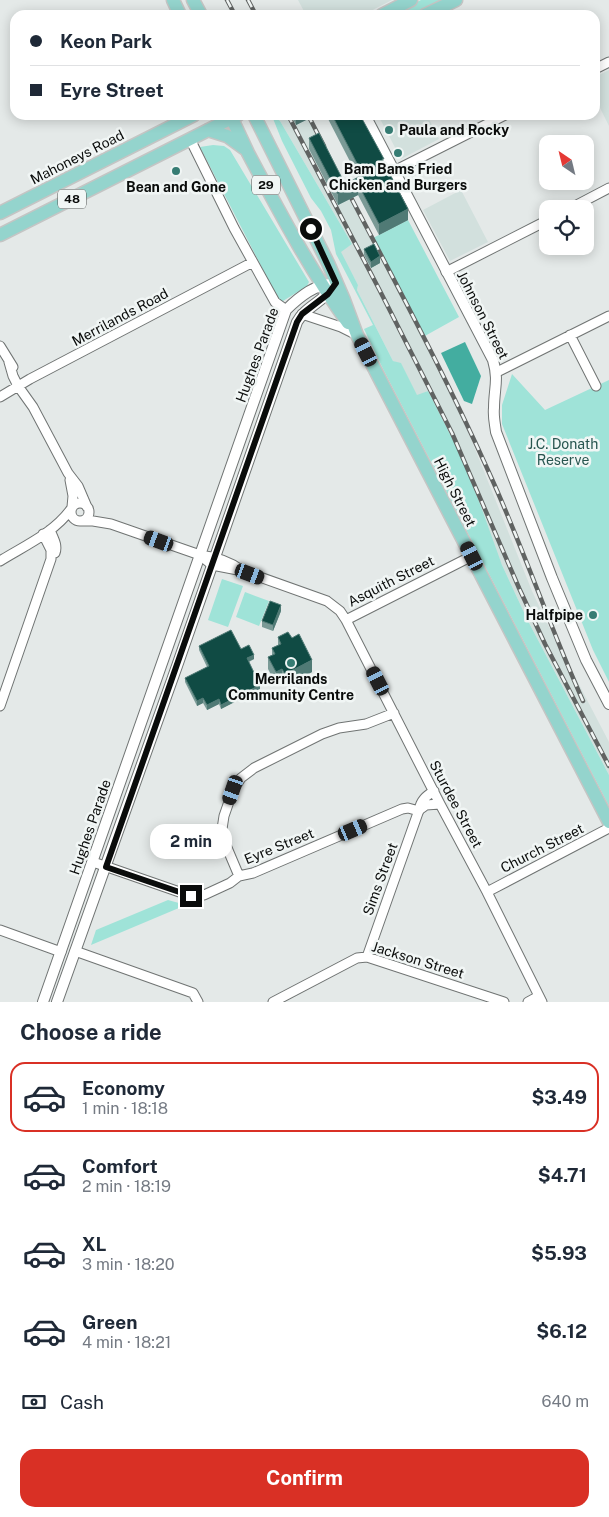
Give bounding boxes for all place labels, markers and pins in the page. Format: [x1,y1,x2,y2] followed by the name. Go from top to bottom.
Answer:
[399,122,509,138] place label: Paula and Rocky
[383,124,395,136] marker: Paula and Rocky
[392,147,404,159] marker: Bam Bams Fried Chicken and Burgers
[329,161,467,193] place label: Bam Bams Fried Chicken and Burgers
[170,165,182,177] marker: Bean and Gone
[126,179,226,195] place label: Bean and Gone
[526,607,583,623] place label: Halfpipe
[587,609,599,621] marker: Halfpipe
[285,657,297,669] marker: Merrilands Community Centre
[228,671,354,703] place label: Merrilands Community Centre

